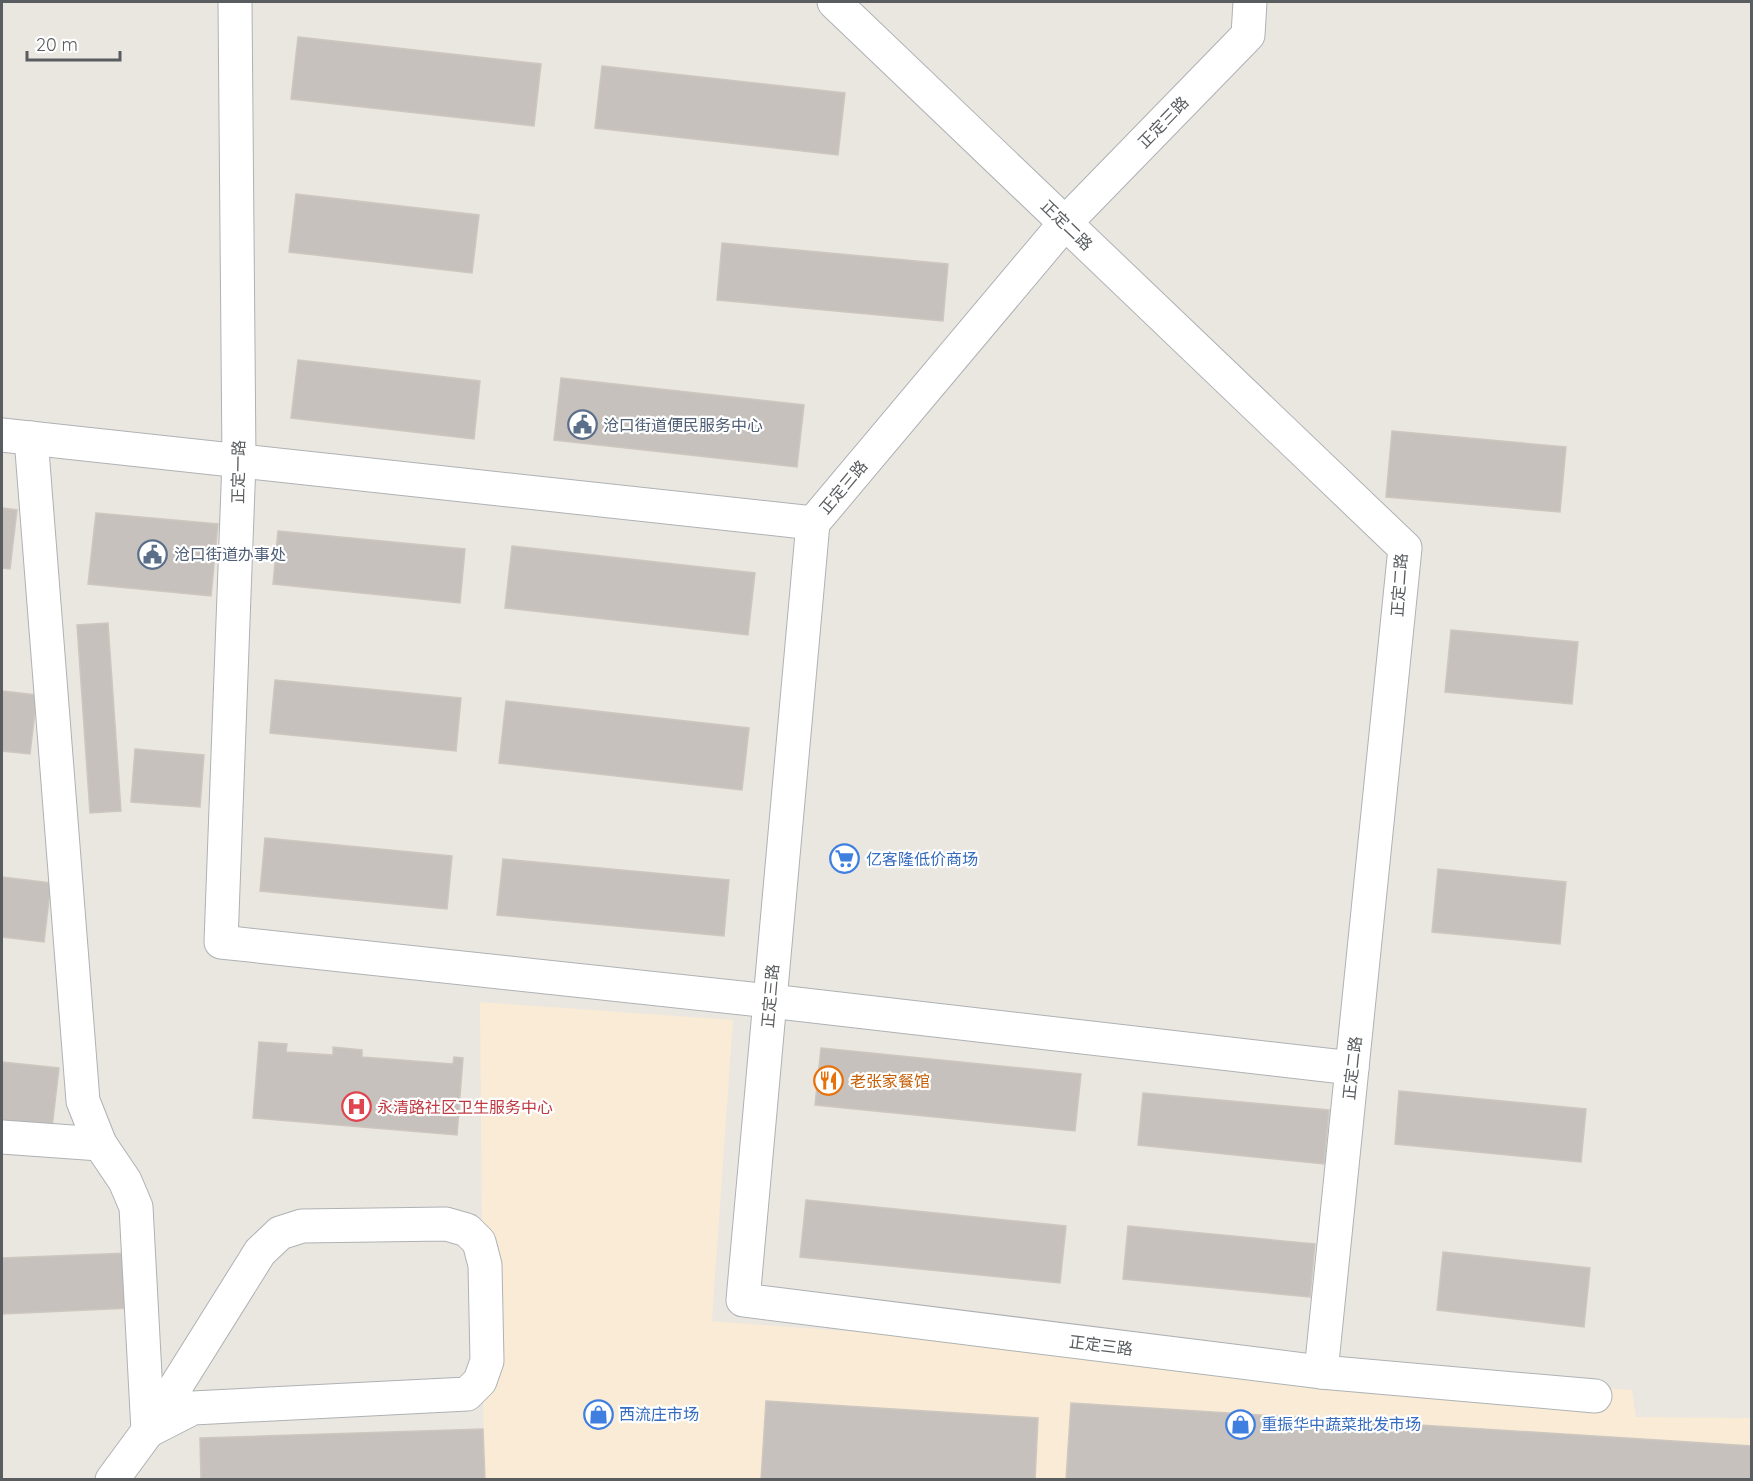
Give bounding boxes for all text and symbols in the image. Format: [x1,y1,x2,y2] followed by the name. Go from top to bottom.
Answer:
[27,24,120,62] scale bar
[36,33,78,56] text: 20 m
[1134,92,1192,152] street label: 正定三路
[1037,196,1097,254] street label: 正定二路
[566,409,598,441] public building icon: 沧口街道便民服务中心
[603,415,763,435] place label: 沧口街道便民服务中心
[227,440,249,504] street label: 正定一路
[815,456,871,518] street label: 正定三路
[137,538,169,570] public building icon: 沧口街道办事处
[174,544,286,564] place label: 沧口街道办事处
[1387,552,1411,618] street label: 正定二路
[829,843,861,875] supermarket icon: 亿客隆低价商场
[866,849,978,869] place label: 亿客隆低价商场
[757,963,783,1029] street label: 正定三路
[1339,1035,1365,1101] street label: 正定二路
[813,1065,845,1097] restaurant icon: 老张家餐馆
[850,1071,930,1091] place label: 老张家餐馆
[340,1091,372,1123] hospital icon: 永清路社区卫生服务中心
[377,1097,553,1117] place label: 永清路社区卫生服务中心
[1068,1331,1134,1359] street label: 正定三路
[582,1398,614,1430] shop icon: 西流庄市场
[619,1404,699,1424] place label: 西流庄市场
[1224,1408,1256,1440] shop icon: 重振华中蔬菜批发市场
[1261,1414,1421,1434] place label: 重振华中蔬菜批发市场

